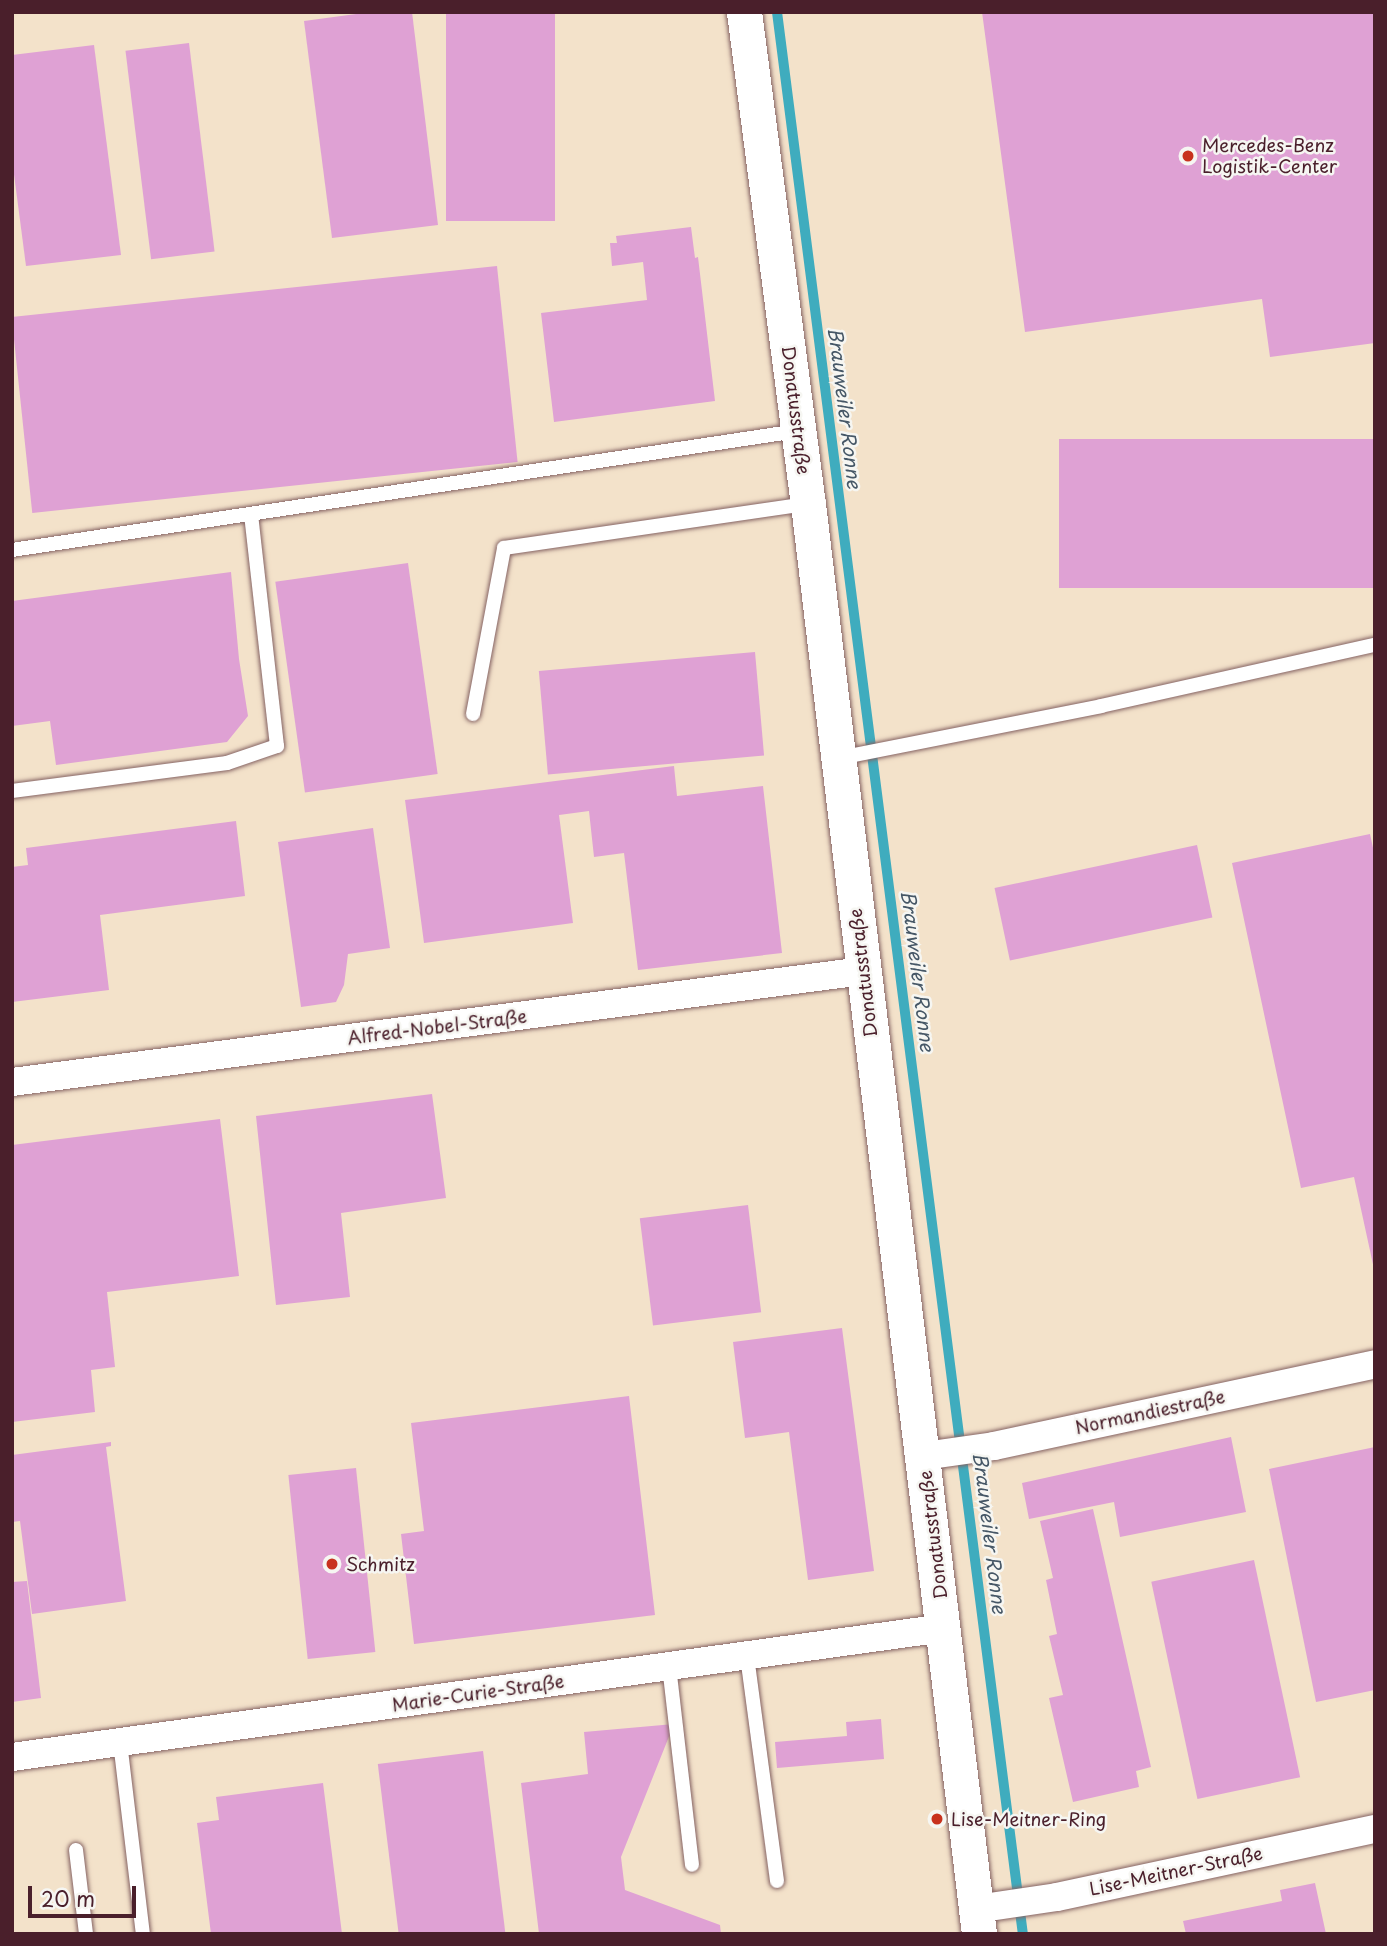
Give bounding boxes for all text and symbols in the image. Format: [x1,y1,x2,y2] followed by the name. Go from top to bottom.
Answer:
[1202,135,1337,178] place label: Mercedes-Benz Logistik-Center
[1180,148,1196,164] marker: Mercedes-Benz Logistik-Center
[824,326,866,490] water label: Brauweiler Ronne
[777,344,815,476] street label: Donatusstraße
[897,889,939,1053] water label: Brauweiler Ronne
[844,907,882,1039] street label: Donatusstraße
[346,1005,528,1049] street label: Alfred-Nobel-Straße
[1073,1386,1227,1438] street label: Normandiestraße
[969,1451,1011,1615] water label: Brauweiler Ronne
[914,1469,952,1601] street label: Donatusstraße
[346,1553,415,1575] place label: Schmitz
[324,1556,340,1572] marker: Schmitz
[391,1670,565,1716] street label: Marie-Curie-Straße
[951,1808,1106,1830] place label: Lise-Meitner-Ring
[929,1811,945,1827] marker: Lise-Meitner-Ring
[1087,1842,1265,1900] street label: Lise-Meitner-Straße
[32,1872,140,1916] scale bar
[41,1882,95,1914] text: 20 m

